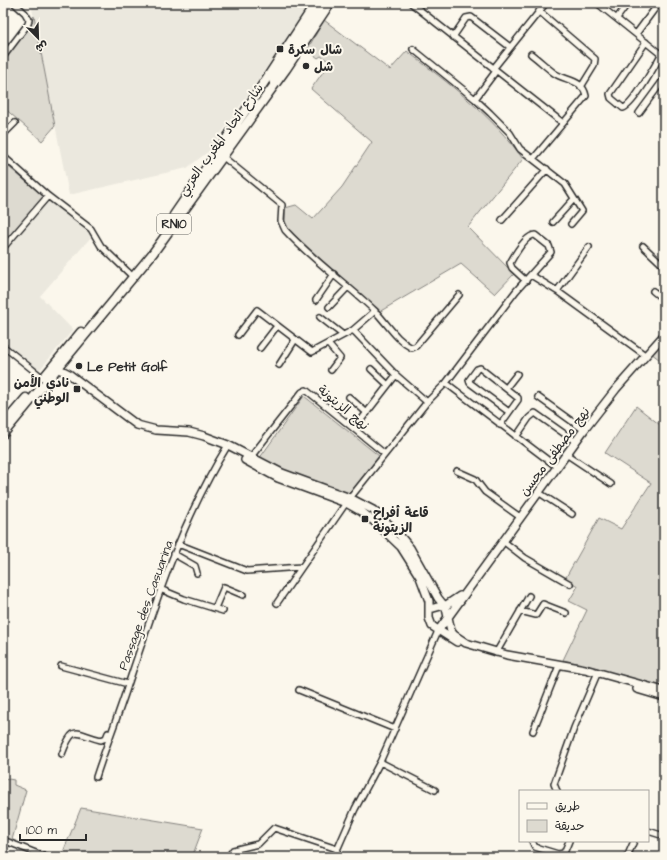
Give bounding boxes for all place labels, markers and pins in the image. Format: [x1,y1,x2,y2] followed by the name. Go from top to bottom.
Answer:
[288,41,342,59] place label: شال سكرة
[275,44,285,54] marker: شال سكرة
[314,58,333,76] place label: شل
[301,61,311,71] marker: شل
[87,358,169,376] place label: Le Petit Golf
[74,361,84,371] marker: Le Petit Golf
[14,373,69,410] place label: نادي الأمن الوطني
[72,384,82,394] marker: نادي الأمن الوطني
[373,504,429,537] place label: قاعة أفراح الزيتونة
[360,514,370,524] marker: قاعة أفراح الزيتونة

